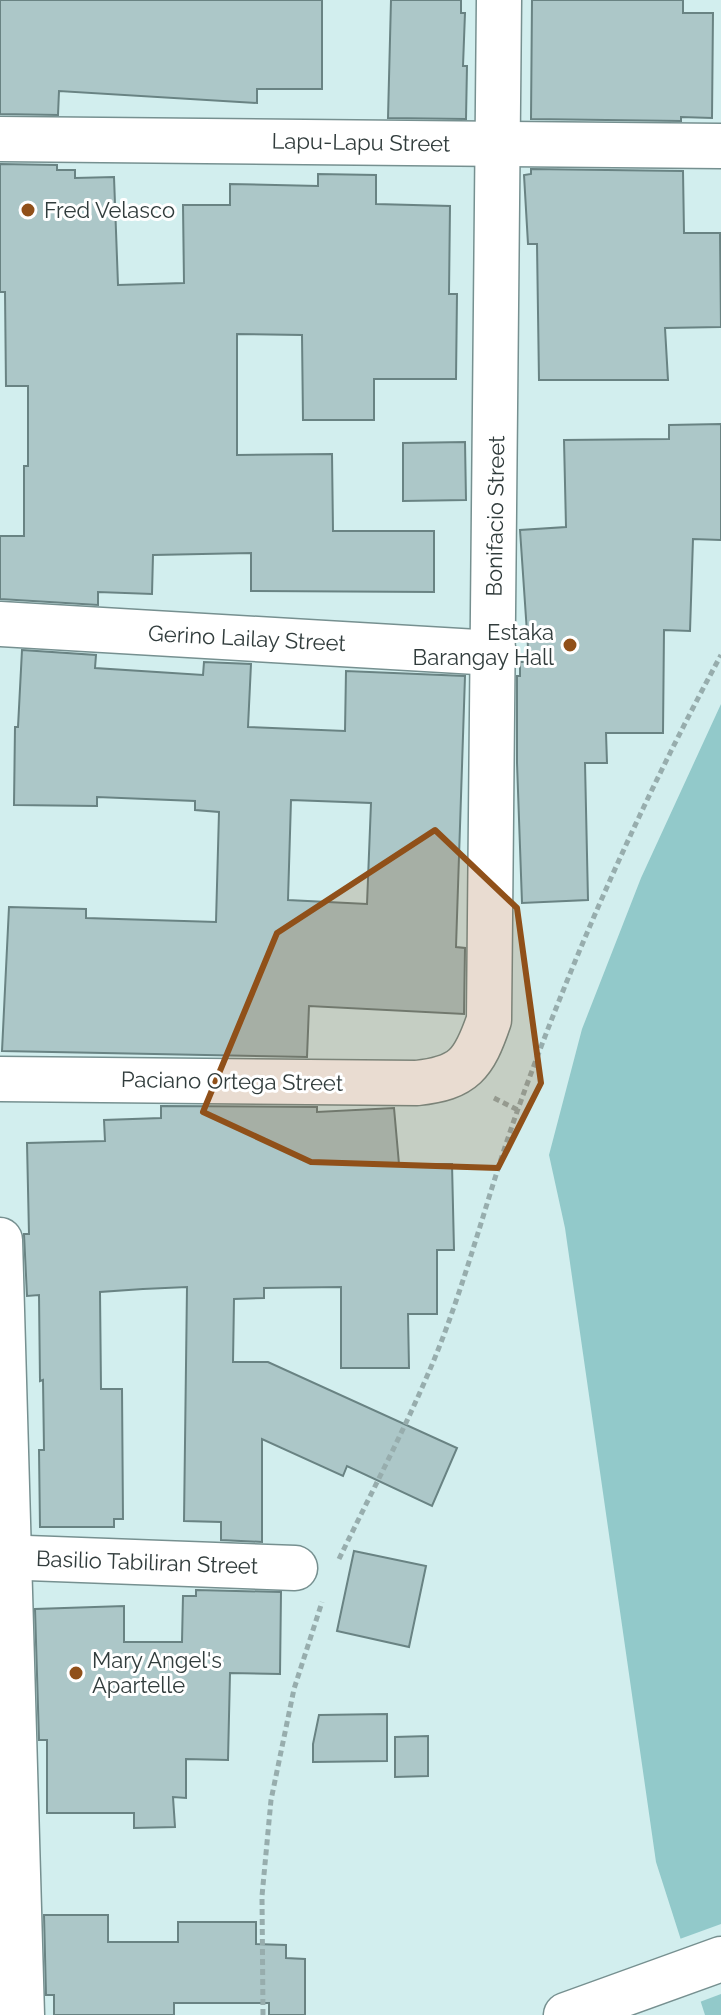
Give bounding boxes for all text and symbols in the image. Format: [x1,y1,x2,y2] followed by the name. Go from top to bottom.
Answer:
[271,127,451,157] street label: Lapu-Lapu Street
[44,197,175,223] place label: Fred Velasco
[19,201,37,219] marker: Fred Velasco
[481,435,509,597] street label: Bonifacio Street
[413,619,554,670] place label: Estaka Barangay Hall
[148,620,347,656] street label: Gerino Lailay Street
[561,636,579,654] marker: Estaka Barangay Hall
[121,1066,344,1096] street label: Paciano Ortega Street
[35,1545,259,1579] street label: Basilio Tabiliran Street
[92,1647,222,1698] place label: Mary Angel's Apartelle
[67,1664,85,1682] marker: Mary Angel's Apartelle

